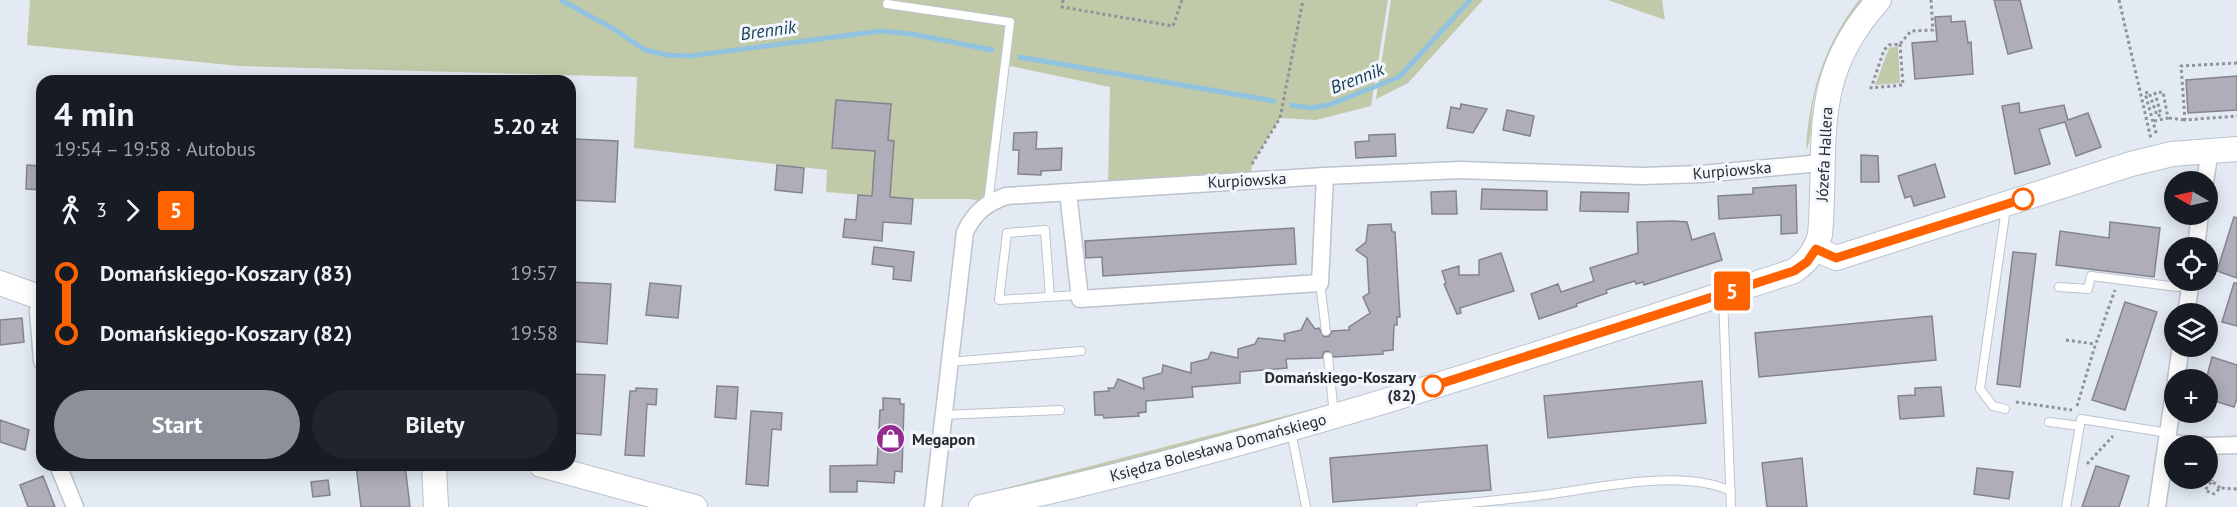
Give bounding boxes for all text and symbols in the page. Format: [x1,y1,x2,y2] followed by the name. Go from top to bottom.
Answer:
[739,15,798,45] water label: Brennik
[1327,57,1388,99] water label: Brennik
[54,92,135,135] text: 4 min
[1811,106,1836,203] street label: Józefa Hallera
[493,112,558,140] text: 5.20 zł
[54,136,256,162] text: 19:54 – 19:58 · Autobus
[1692,157,1772,183] street label: Kurpiowska
[1207,168,1287,192] street label: Kurpiowska
[2164,171,2218,225] north arrow
[2164,171,2218,489] map controls
[2012,188,2034,210] unlabelled marker
[54,194,87,227] icon: walk
[116,194,149,227] icon: forward
[96,197,107,223] text: 3
[170,197,182,224] text: 5
[2164,237,2218,291] button: locate
[100,259,352,287] text: Domańskiego-Koszary (83)
[510,260,558,286] text: 19:57
[1712,272,1752,310] line badge: 5
[1726,278,1738,305] text: 5
[2164,303,2218,357] button: layers
[100,319,352,347] text: Domańskiego-Koszary (82)
[510,320,558,346] text: 19:58
[1265,367,1416,405] place label: Domańskiego-Koszary (82)
[2164,369,2218,423] button: +
[1422,375,1444,397] marker: Domańskiego-Koszary (82)
[54,390,300,459] button: Start
[312,390,558,459] button: Bilety
[1108,408,1328,486] street label: Księdza Bolesława Domańskiego
[875,423,907,455] shop icon: Megapon
[912,429,975,449] place label: Megapon
[2164,435,2218,489] button: −

